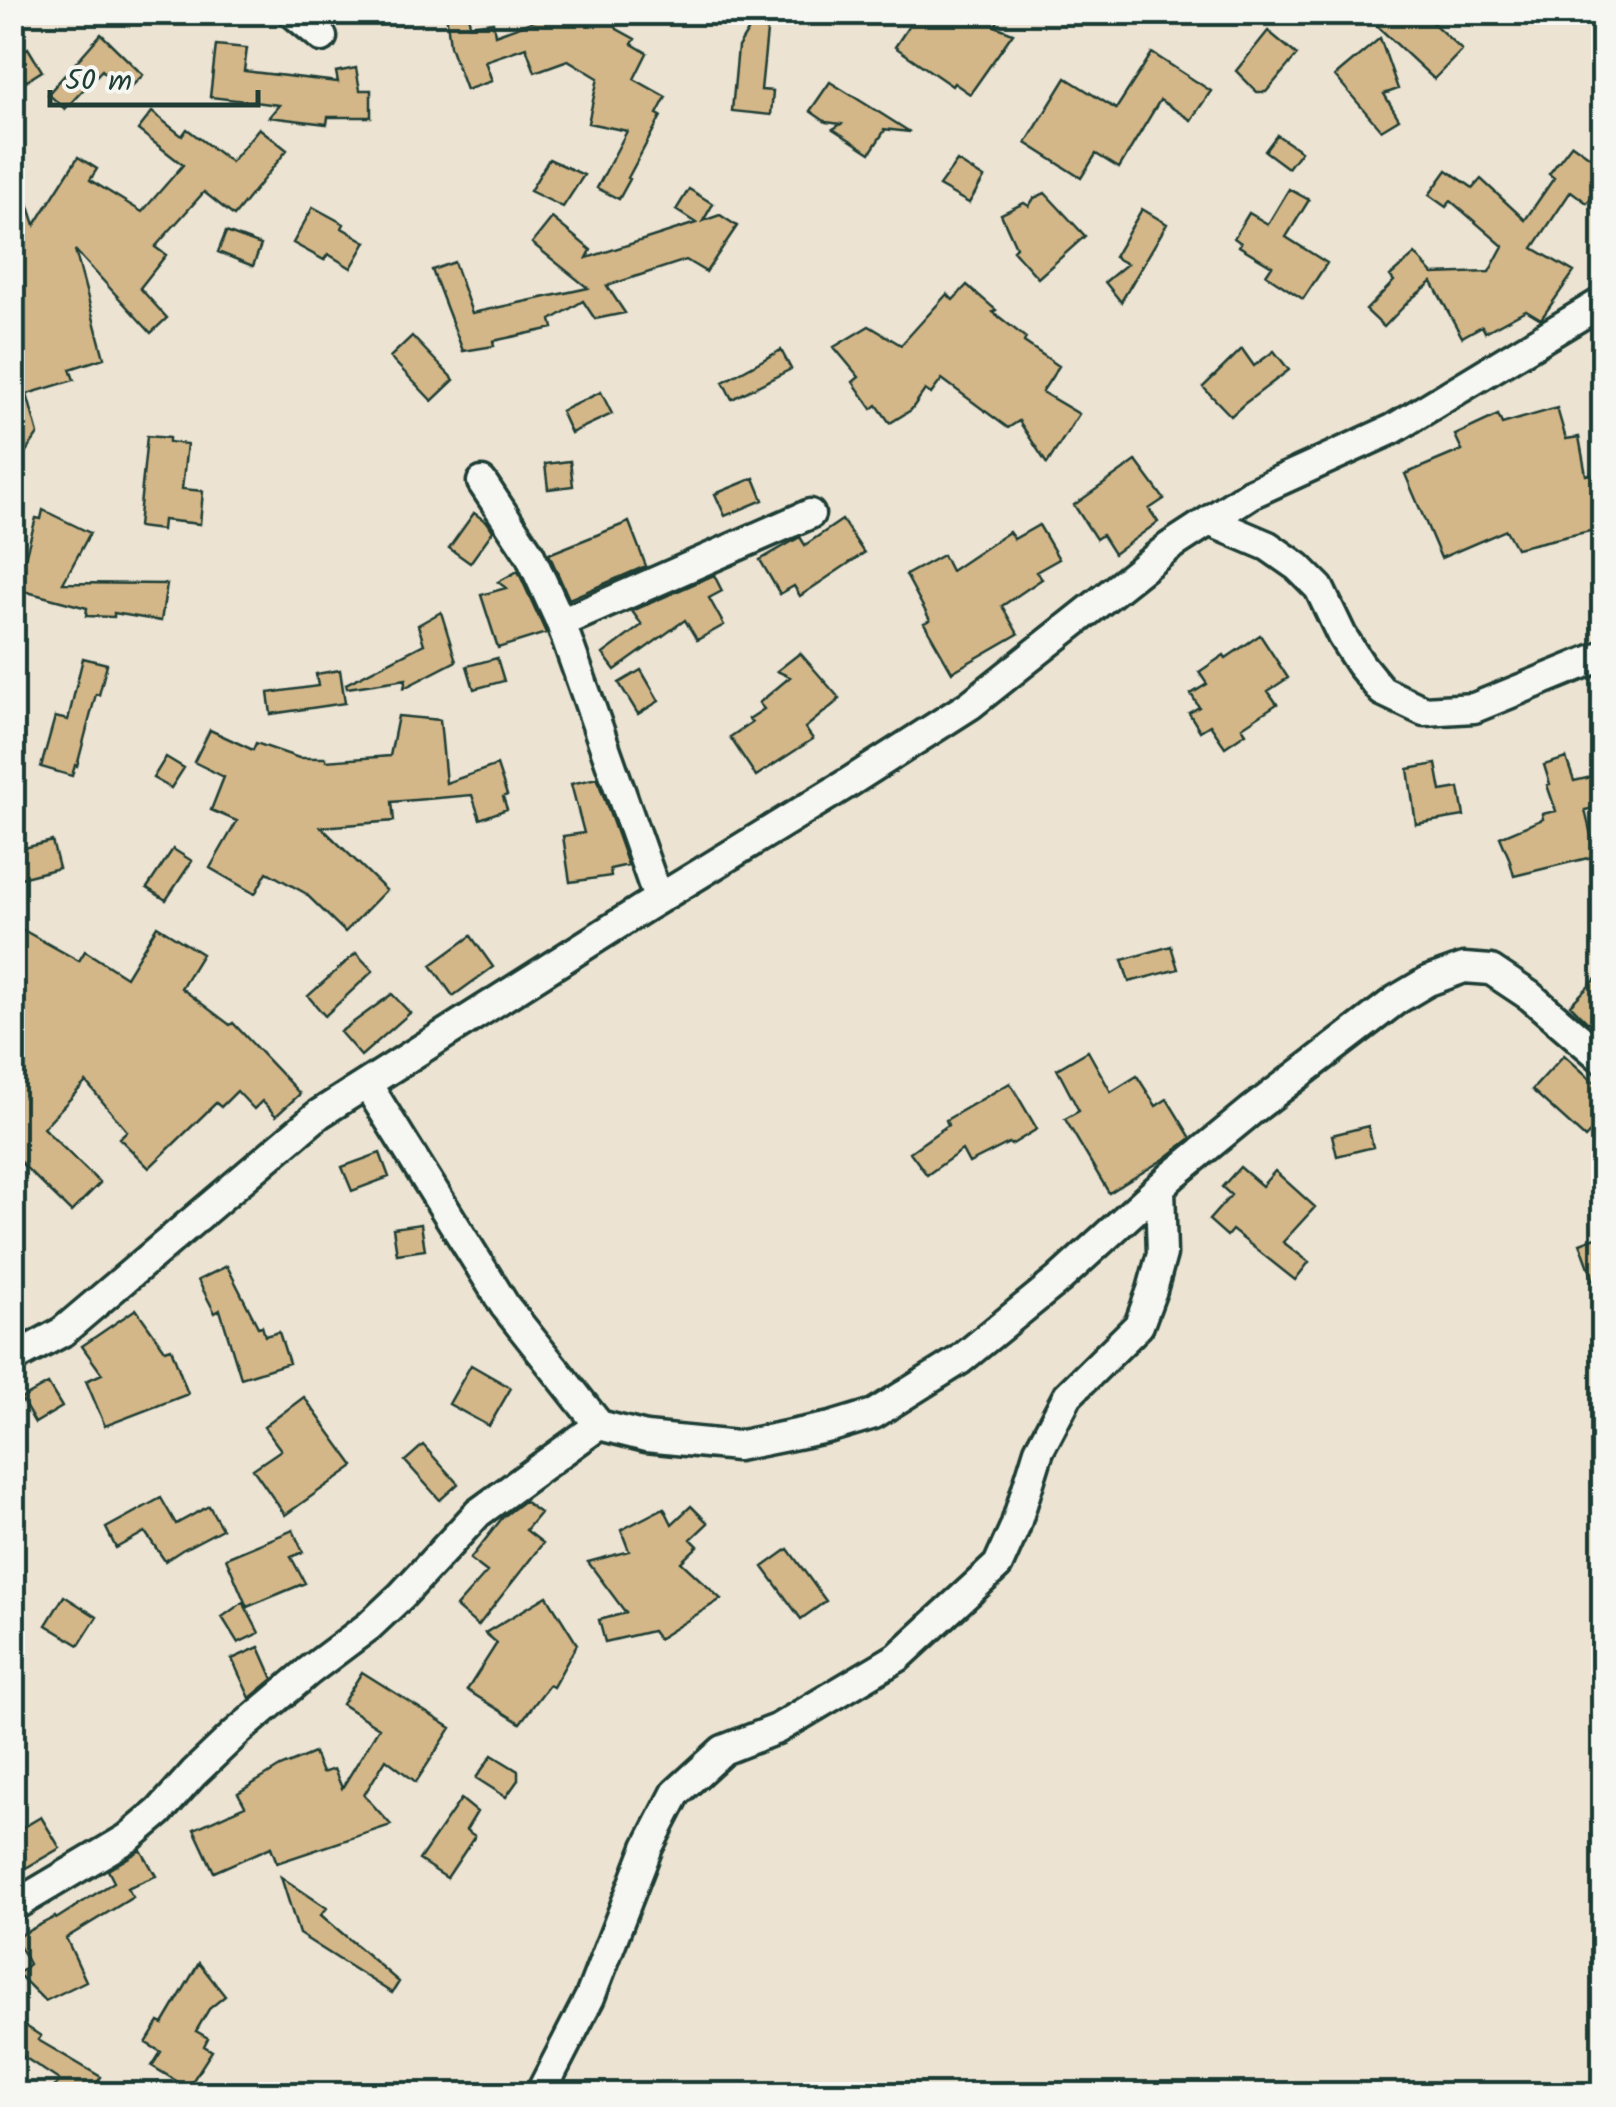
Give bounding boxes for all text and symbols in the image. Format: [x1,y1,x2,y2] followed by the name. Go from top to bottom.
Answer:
[50,45,258,107] scale bar
[65,58,132,106] text: 50 m

